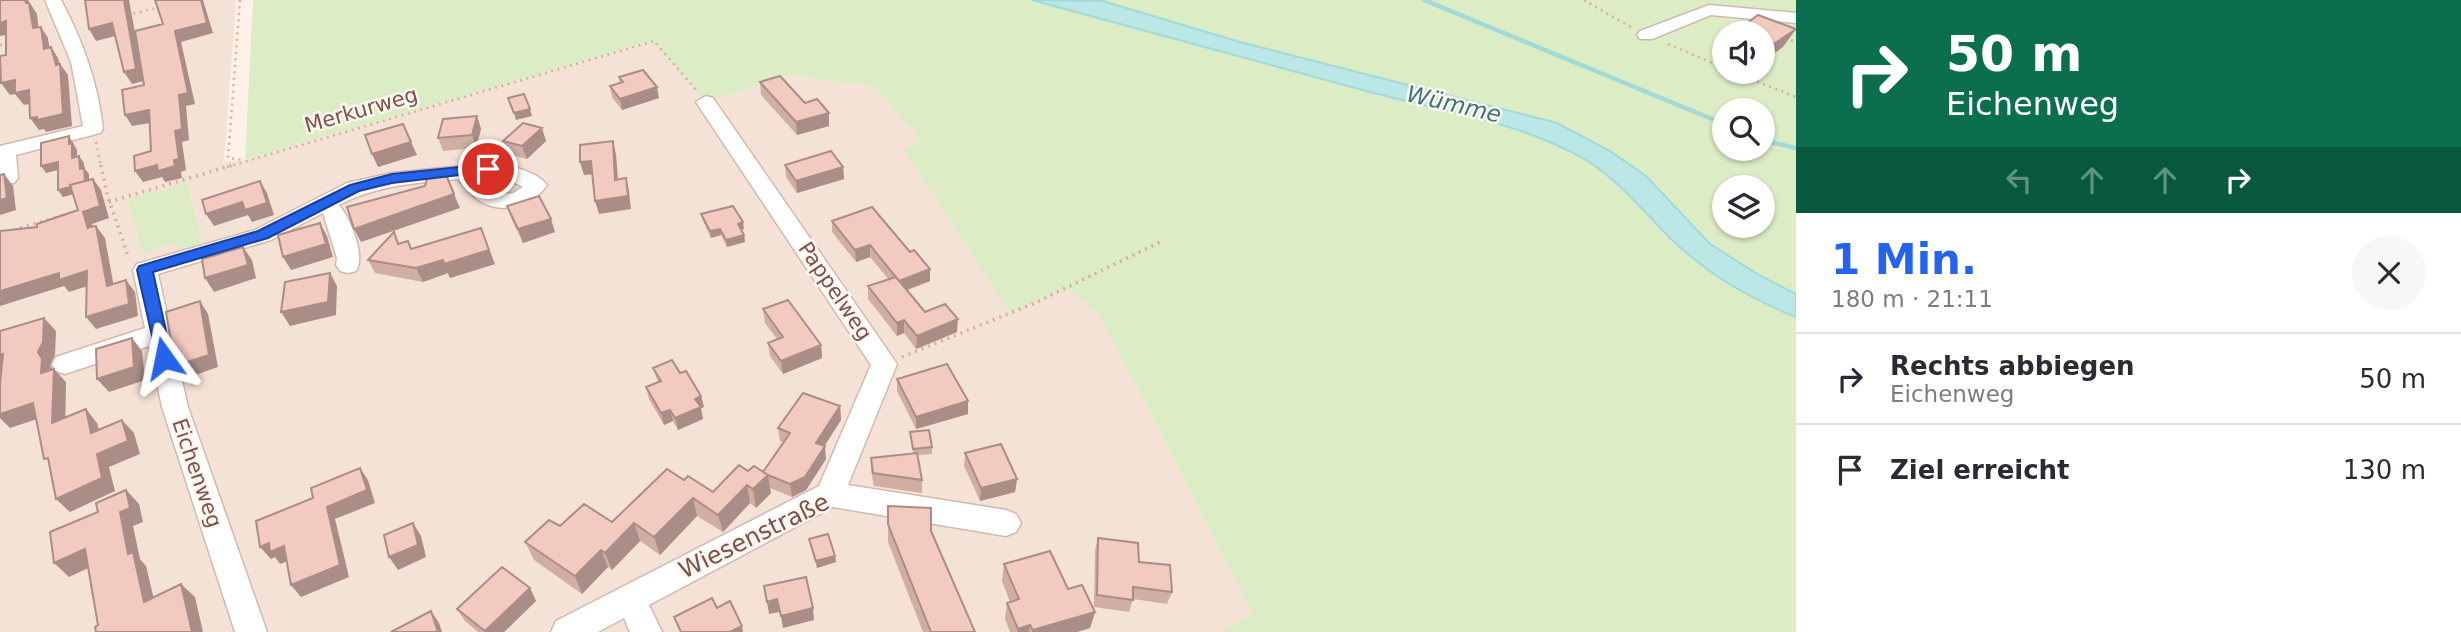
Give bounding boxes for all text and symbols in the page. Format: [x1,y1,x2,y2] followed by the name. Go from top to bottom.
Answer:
[1712,21,1775,238] map controls
[1712,21,1775,84] button: sound
[1946,26,2082,83] text: 50 m
[1831,28,1922,119] icon: right
[1404,81,1504,127] water label: Wümme
[302,82,420,138] street label: Merkurweg
[1946,85,2119,123] text: Eichenweg
[1712,98,1775,161] button: search
[458,139,518,199] pin
[469,150,507,188] icon: arrive
[2000,161,2038,199] icon: left
[2073,161,2111,199] icon: ahead
[2146,161,2184,199] icon: ahead
[2219,161,2257,199] icon: right
[1712,175,1775,238] button: layers
[1831,235,1977,284] text: 1 Min.
[2352,236,2426,310] button: close
[793,237,877,345] street label: Pappelweg
[1831,286,1993,312] text: 180 m · 21:11
[127,321,201,395] position arrow
[1890,351,2135,381] text: Rechts abbiegen
[1831,360,1869,398] icon: right
[2359,364,2426,394] text: 50 m
[1890,381,2014,407] text: Eichenweg
[167,415,227,531] street label: Eichenweg
[1831,451,1869,489] icon: arrive
[1890,455,2070,485] text: Ziel erreicht
[2343,455,2426,485] text: 130 m
[674,488,834,584] street label: Wiesenstraße

